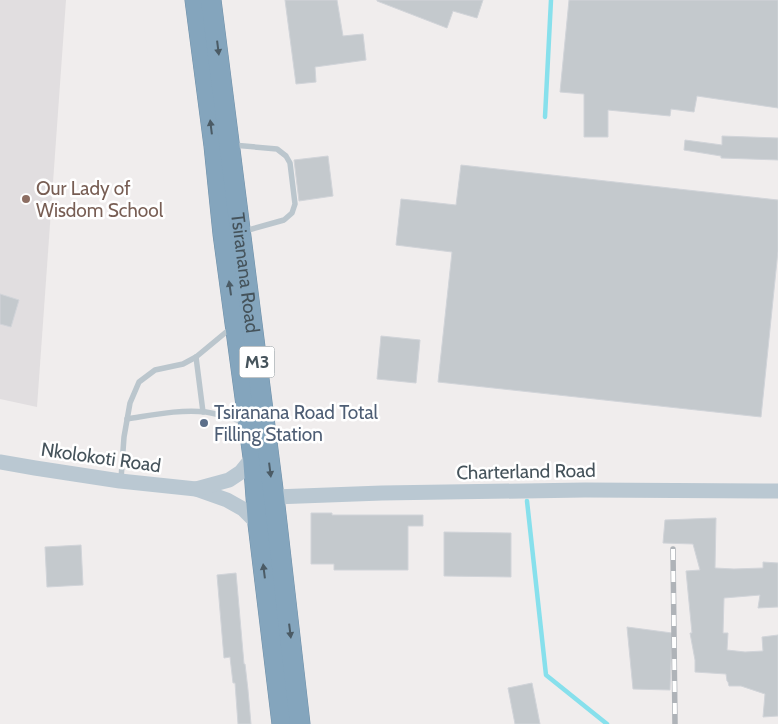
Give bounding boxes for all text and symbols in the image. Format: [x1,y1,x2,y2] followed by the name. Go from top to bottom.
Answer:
[214,41,222,57] one-way arrow
[207,119,215,135] one-way arrow
[36,177,164,222] place label: Our Lady of Wisdom School
[20,193,32,205] marker: Our Lady of Wisdom School
[226,211,264,334] street label: Tsiranana Road
[226,280,234,296] one-way arrow
[240,347,274,378] road number: M3
[214,401,379,446] place label: Tsiranana Road Total Filling Station
[198,417,210,429] marker: Tsiranana Road Total Filling Station
[39,438,162,477] street label: Nkolokoti Road
[456,459,596,484] street label: Charterland Road
[266,462,274,478] one-way arrow
[260,563,268,579] one-way arrow
[286,624,294,640] one-way arrow

